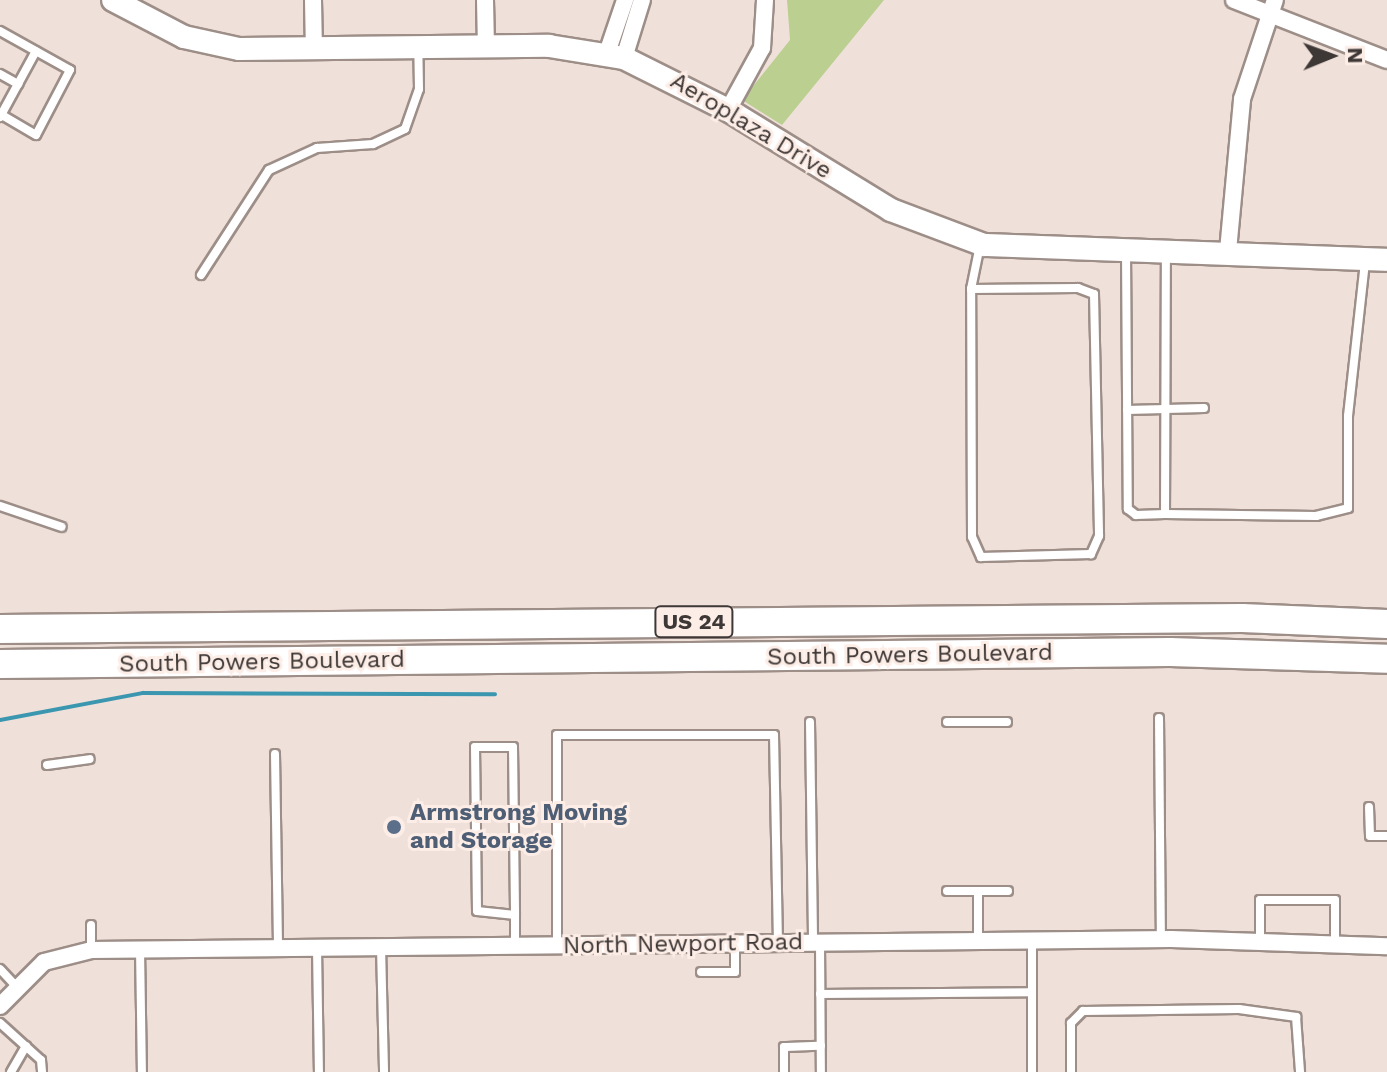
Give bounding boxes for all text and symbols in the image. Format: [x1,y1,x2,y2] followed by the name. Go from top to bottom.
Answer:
[1291,16,1371,96] north arrow
[1343,47,1368,64] text: N
[665,66,837,186] street label: Aeroplaza Drive
[654,604,734,640] road number: US 24
[767,638,1053,672] street label: South Powers Boulevard
[119,645,405,679] street label: South Powers Boulevard
[410,799,627,855] place label: Armstrong Moving and Storage
[385,818,403,836] marker: Armstrong Moving and Storage
[563,928,803,960] street label: North Newport Road

